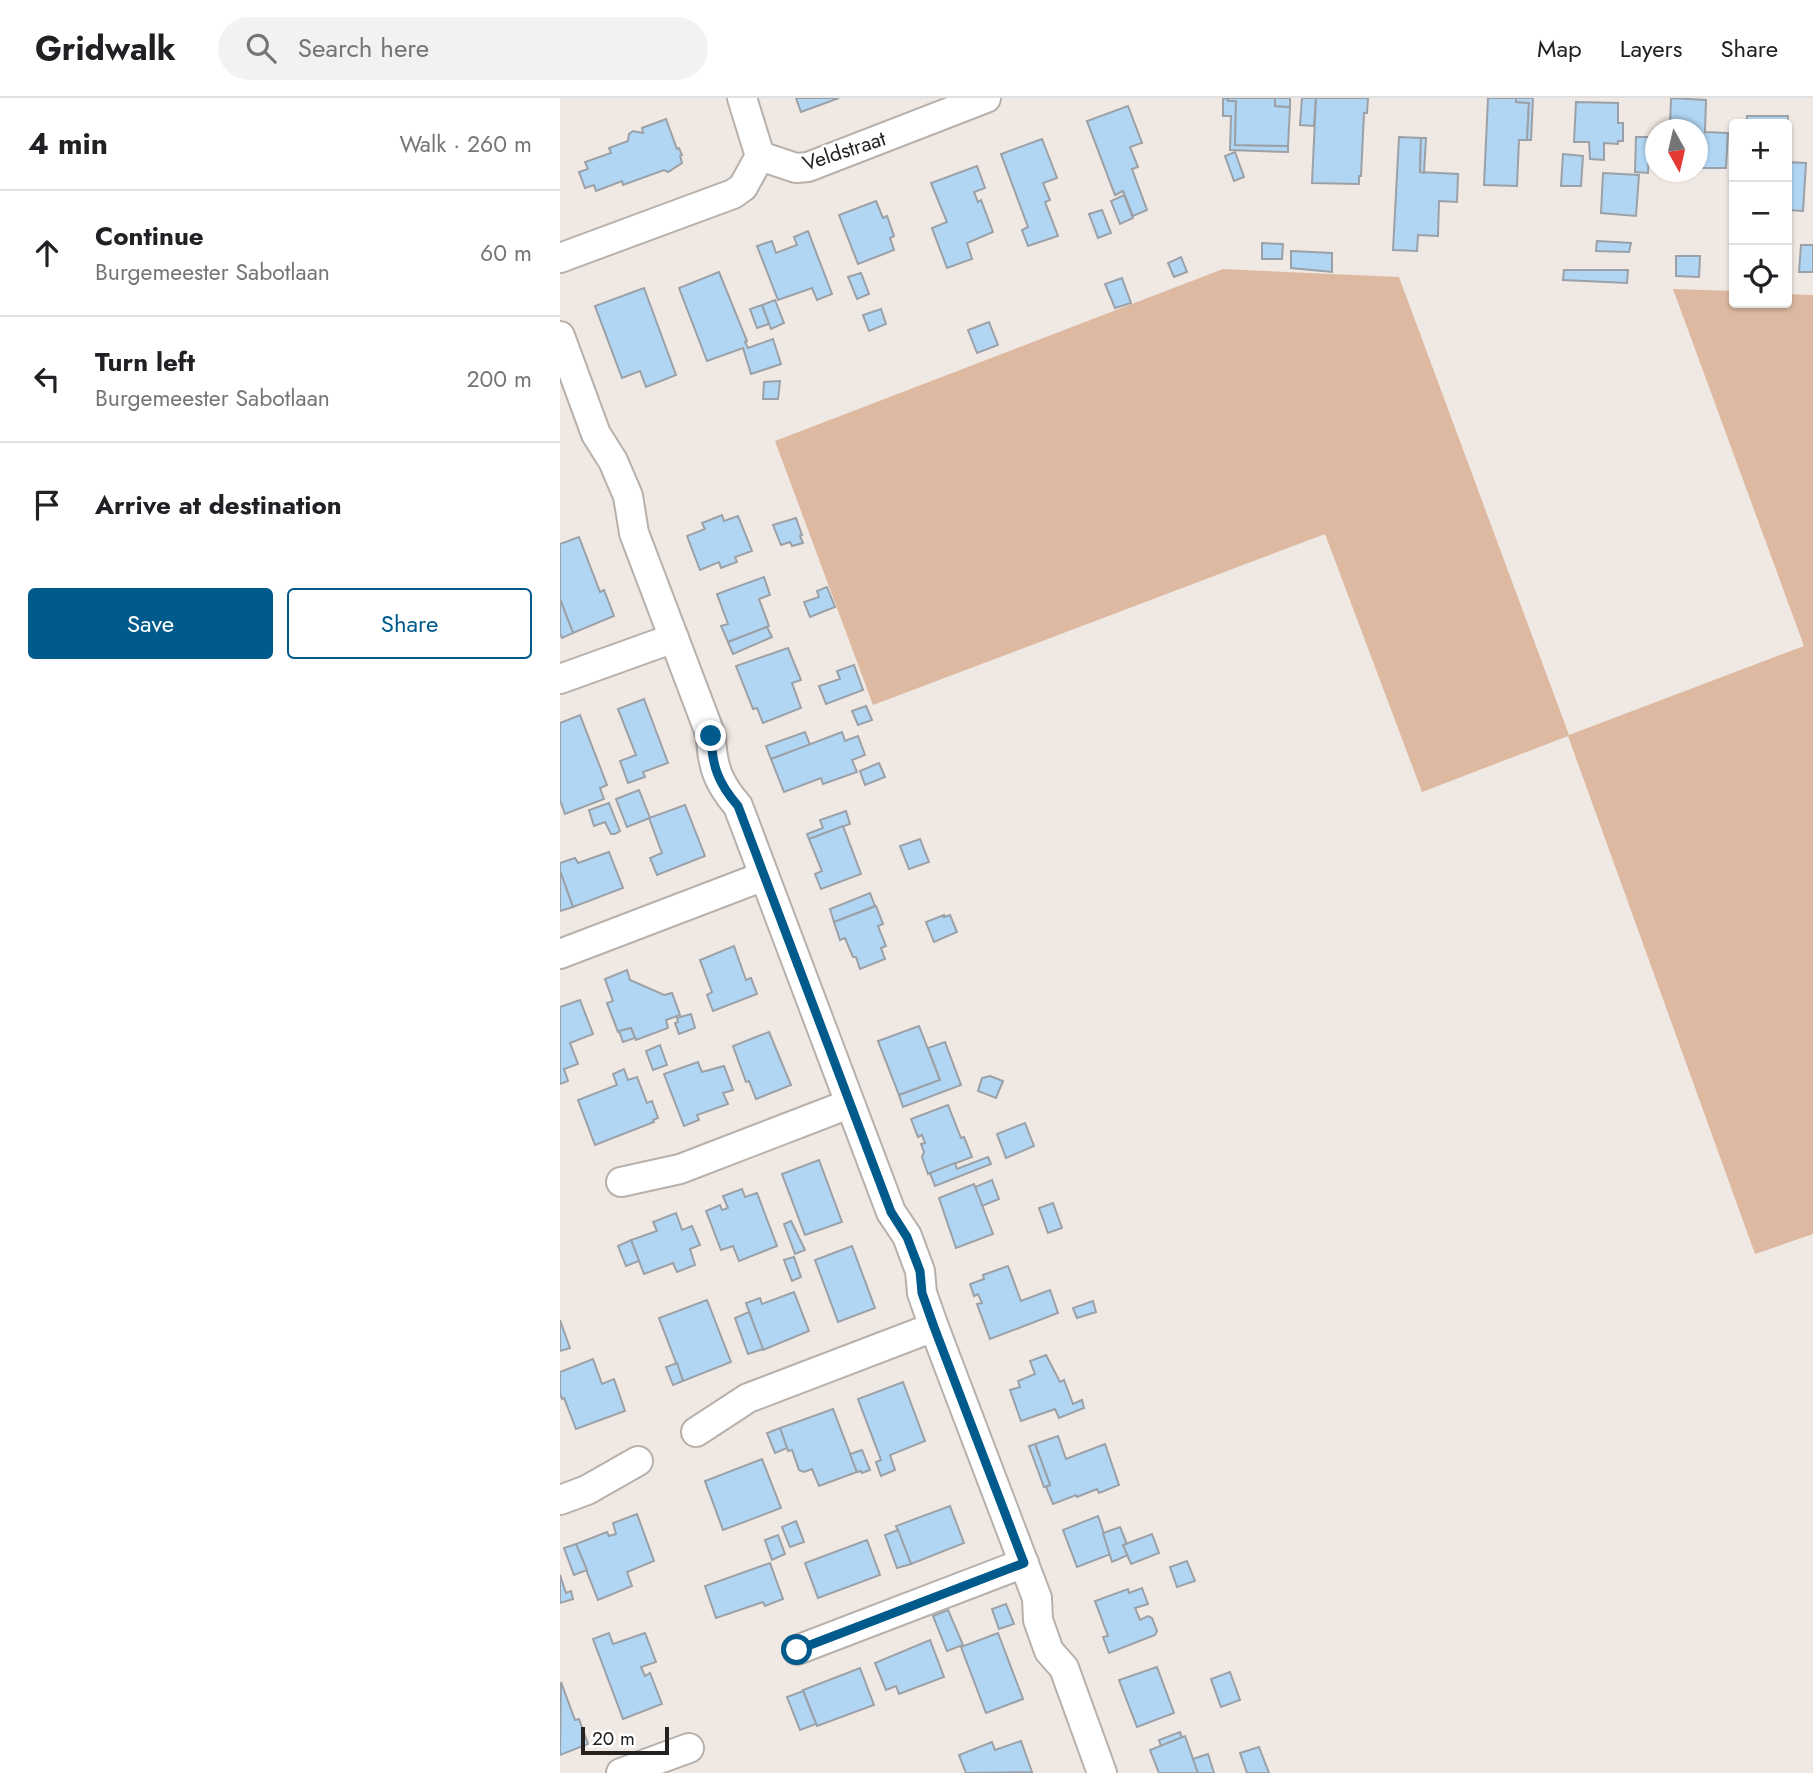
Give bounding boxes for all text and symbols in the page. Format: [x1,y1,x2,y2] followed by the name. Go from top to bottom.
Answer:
[218,17,708,80] search box
[35,25,176,72] text: Gridwalk
[242,29,280,67] icon: search
[298,29,429,67] text: Search here
[1537,31,1582,66] text: Map
[1620,31,1682,66] text: Layers
[1720,31,1778,66] text: Share
[1645,119,1708,182] north arrow
[1729,119,1792,308] map controls
[1729,119,1792,182] button: +
[28,122,108,165] text: 4 min
[799,123,889,179] street label: Veldstraat
[399,127,532,161] text: Walk · 260 m
[1729,182,1792,245] button: −
[95,217,204,255] text: Continue
[28,234,66,272] icon: ahead
[480,236,532,270] text: 60 m
[1729,245,1792,308] button: locate
[95,255,330,289] text: Burgemeester Sabotlaan
[95,343,195,381] text: Turn left
[28,360,66,398] icon: left
[466,362,532,396] text: 200 m
[95,381,330,415] text: Burgemeester Sabotlaan
[28,486,66,524] icon: arrive
[95,486,342,524] text: Arrive at destination
[28,588,273,659] button: Save
[287,588,532,659] button: Share
[695,720,726,751] route end
[781,1634,812,1665] route start
[581,1724,668,1756] scale bar
[592,1725,635,1752] text: 20 m

